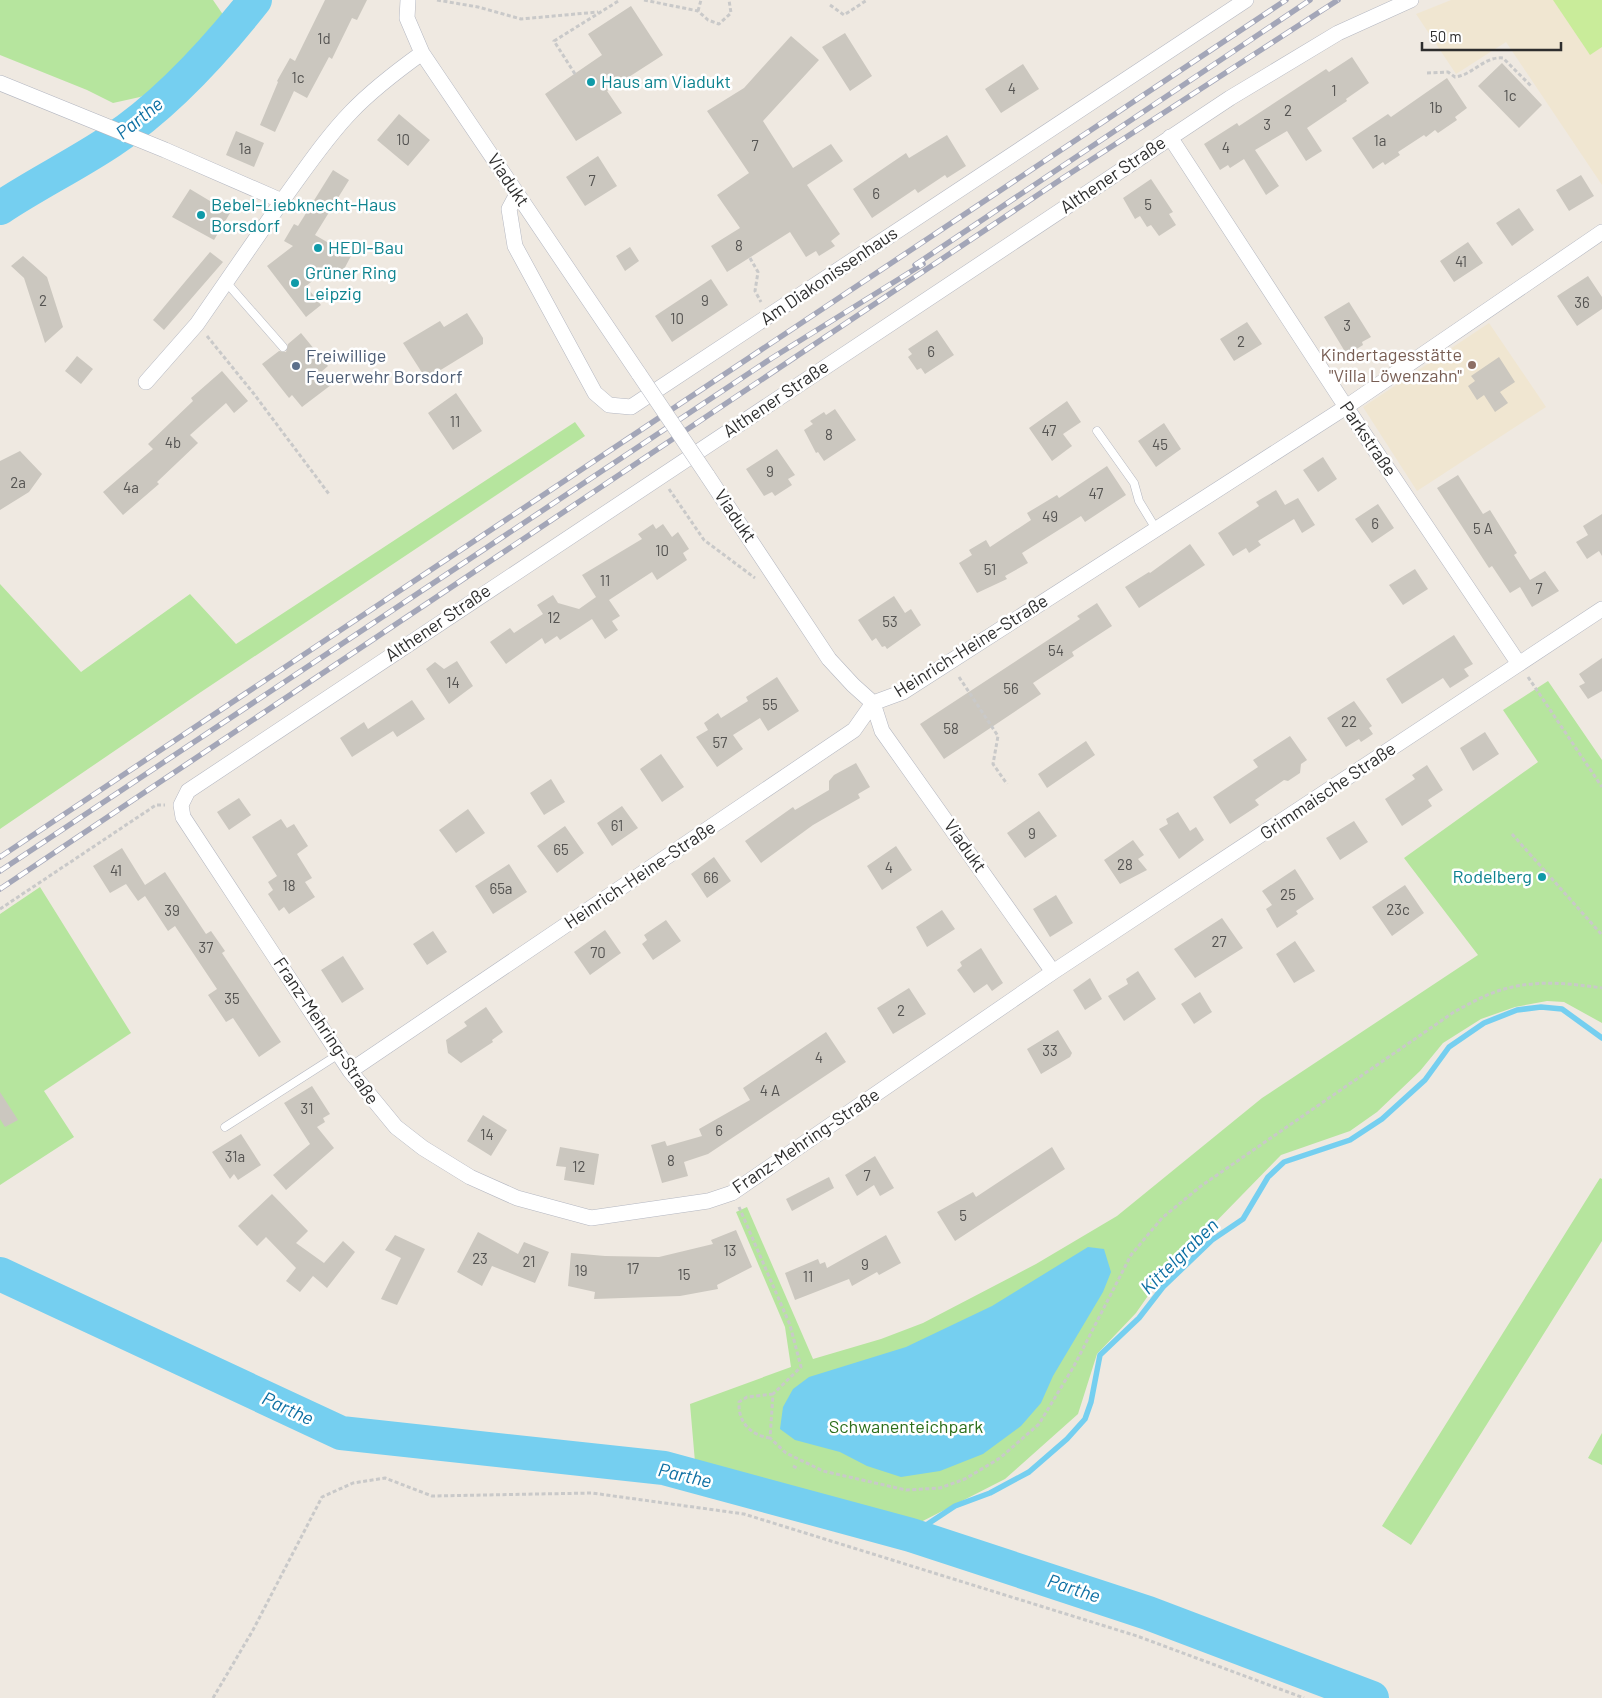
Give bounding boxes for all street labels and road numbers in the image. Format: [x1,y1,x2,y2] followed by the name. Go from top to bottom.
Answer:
[1056,131,1169,218] street label: Althener Straße
[483,149,535,210] street label: Viadukt
[756,221,901,329] street label: Am Diakonissenhaus
[719,355,832,442] street label: Althener Straße
[1336,397,1402,480] street label: Parkstraße
[710,485,762,546] street label: Viadukt
[381,579,494,666] street label: Althener Straße
[889,589,1052,701] street label: Heinrich-Heine-Straße
[1255,737,1399,844] street label: Grimmaische Straße
[560,815,719,933] street label: Heinrich-Heine-Straße
[940,815,992,876] street label: Viadukt
[269,953,384,1108] street label: Franz-Mehring-Straße
[728,1083,883,1198] street label: Franz-Mehring-Straße

